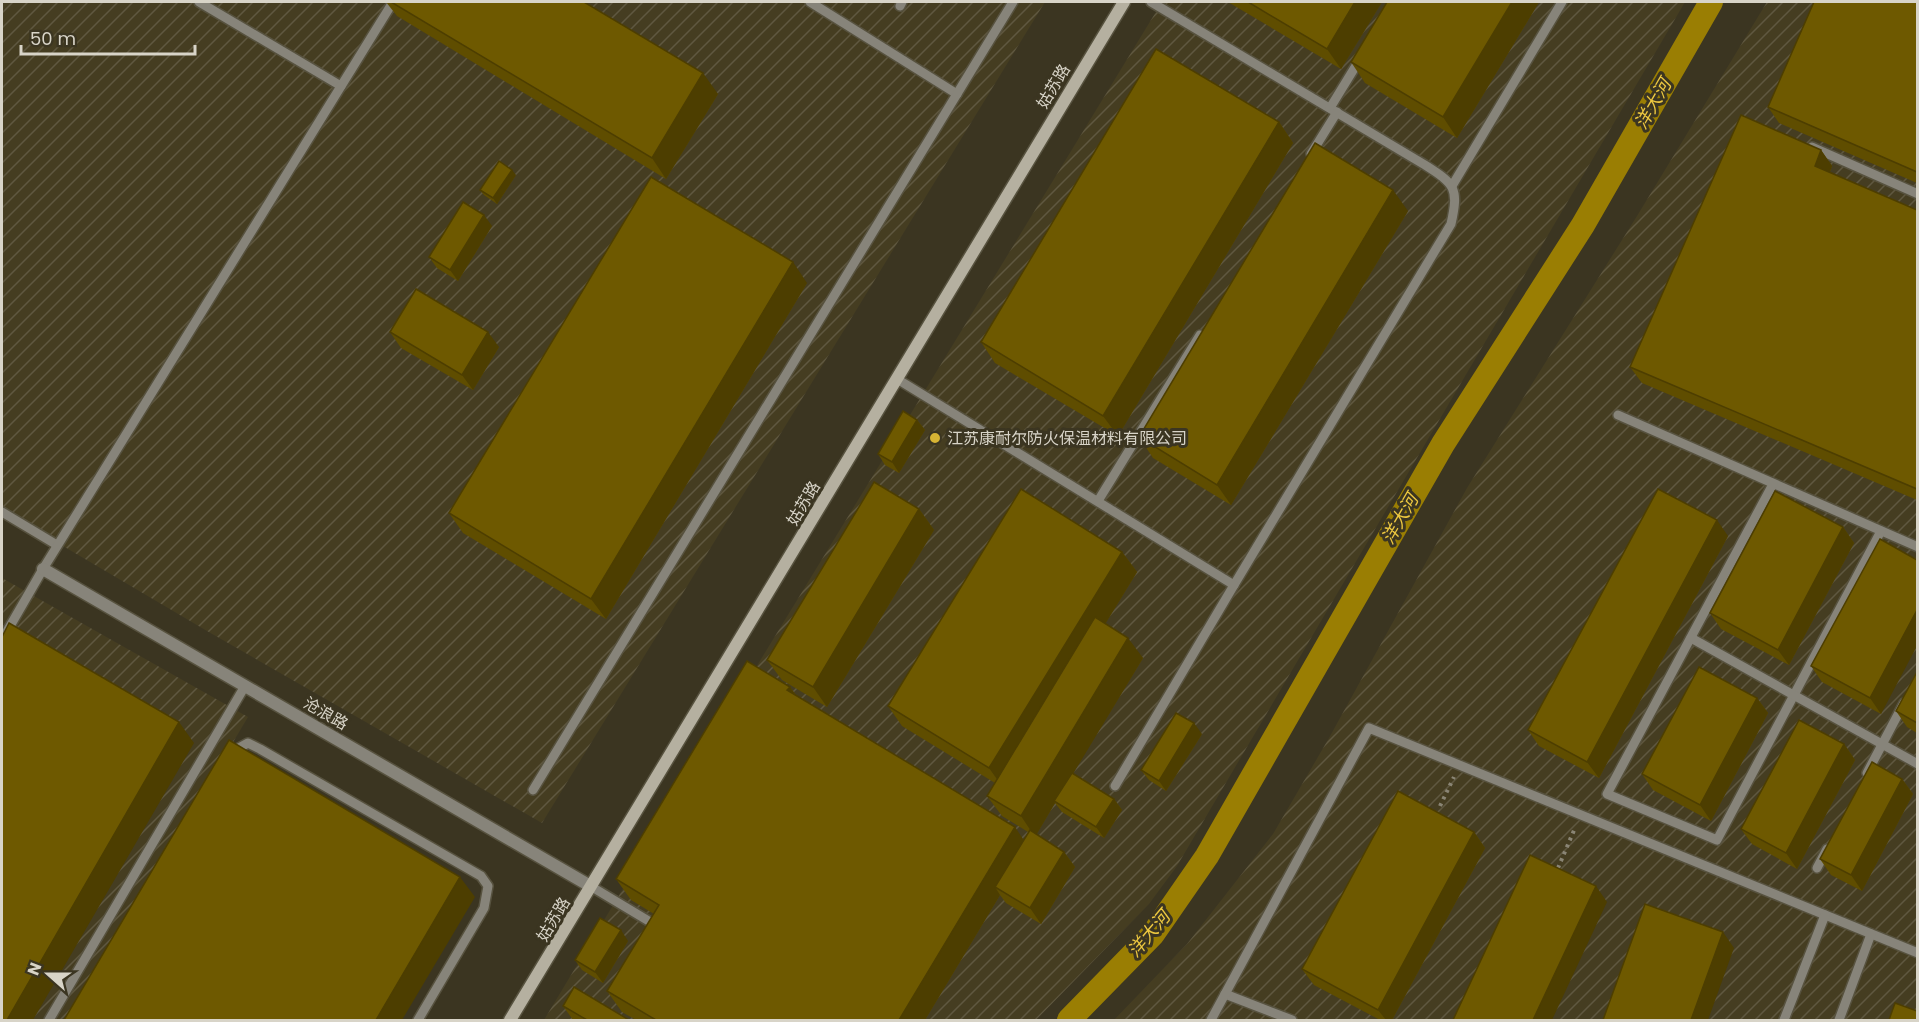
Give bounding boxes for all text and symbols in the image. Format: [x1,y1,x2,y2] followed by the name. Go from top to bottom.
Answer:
[21,18,195,56] scale bar
[30,26,76,51] text: 50 m
[1031,60,1076,113] street label: 姑苏路
[1628,72,1678,133] water label: 洋大河
[947,427,1187,450] place label: 江苏康耐尔防火保温材料有限公司
[928,431,942,445] marker: 江苏康耐尔防火保温材料有限公司
[781,477,826,530] street label: 姑苏路
[1375,487,1425,548] water label: 洋大河
[299,691,352,735] street label: 沧浪路
[531,893,576,946] street label: 姑苏路
[1122,903,1177,962] water label: 洋大河
[18,944,78,1004] north arrow
[22,959,47,979] text: N

